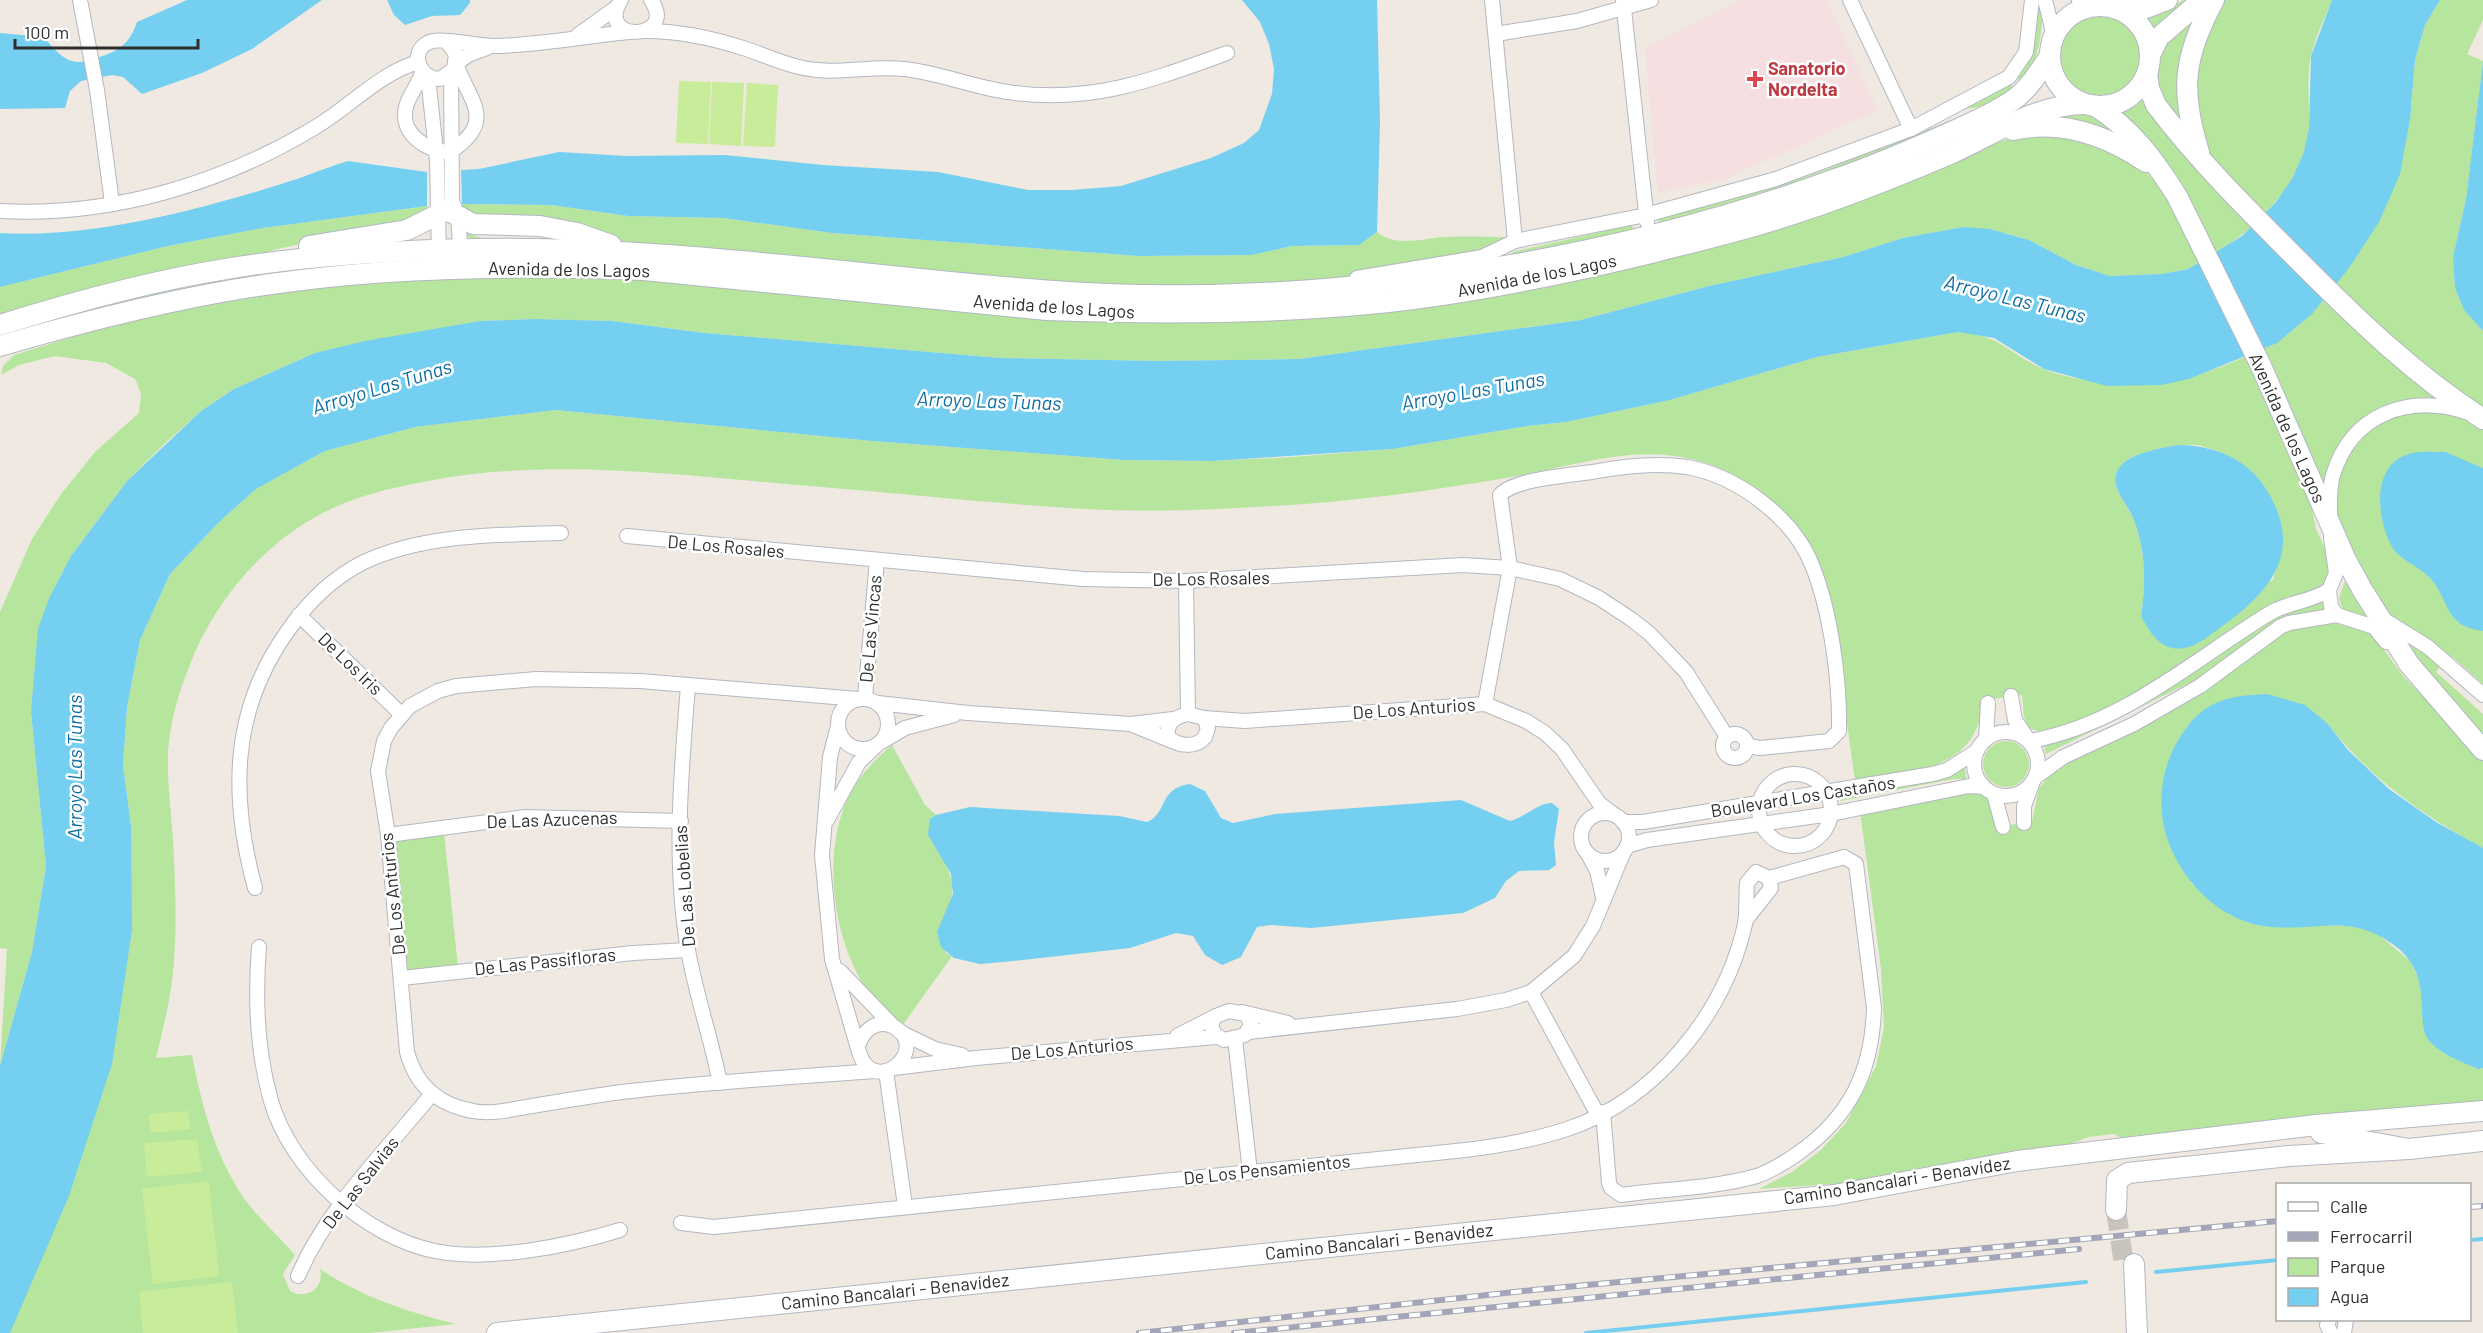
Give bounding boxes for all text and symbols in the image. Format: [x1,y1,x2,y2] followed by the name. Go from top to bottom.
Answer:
[15,12,198,50] scale bar
[24,21,69,43] text: 100 m
[1768,57,1846,100] place label: Sanatorio Nordelta
[1746,70,1764,88] marker: Sanatorio Nordelta
[1455,249,1618,301] street label: Avenida de los Lagos
[488,257,650,281] street label: Avenida de los Lagos
[1942,269,2088,327] water label: Arroyo Las Tunas
[973,289,1136,323] street label: Avenida de los Lagos
[2245,349,2331,506] street label: Avenida de los Lagos
[309,353,454,419] water label: Arroyo Las Tunas
[1399,366,1546,414] water label: Arroyo Las Tunas
[916,385,1062,415] water label: Arroyo Las Tunas
[667,530,786,562] street label: De Los Rosales
[1152,566,1270,590] street label: De Los Rosales
[854,574,886,684] street label: De Las Vincas
[314,627,387,699] street label: De Los Iris
[1352,693,1476,723] street label: De Los Anturios
[62,695,86,839] water label: Arroyo Las Tunas
[1709,771,1897,821] street label: Boulevard Los Castaños
[486,806,618,832] street label: De Las Azucenas
[669,824,699,948] street label: De Las Lobelias
[375,832,409,956] street label: De Los Anturios
[473,943,617,979] street label: De Las Passifloras
[1010,1032,1134,1064] street label: De Los Anturios
[317,1132,403,1233] street label: De Las Salvias
[1182,1149,1351,1189] street label: De Los Pensamientos
[1782,1151,2012,1209] street label: Camino Bancalari - Benavídez
[2276,1183,2471,1321] legend
[2330,1195,2368,1217] text: Calle
[1264,1218,1494,1264] street label: Camino Bancalari - Benavídez
[2330,1225,2412,1247] text: Ferrocarril
[2330,1255,2385,1277] text: Parque
[780,1268,1010,1314] street label: Camino Bancalari - Benavídez
[2330,1285,2369,1307] text: Agua

